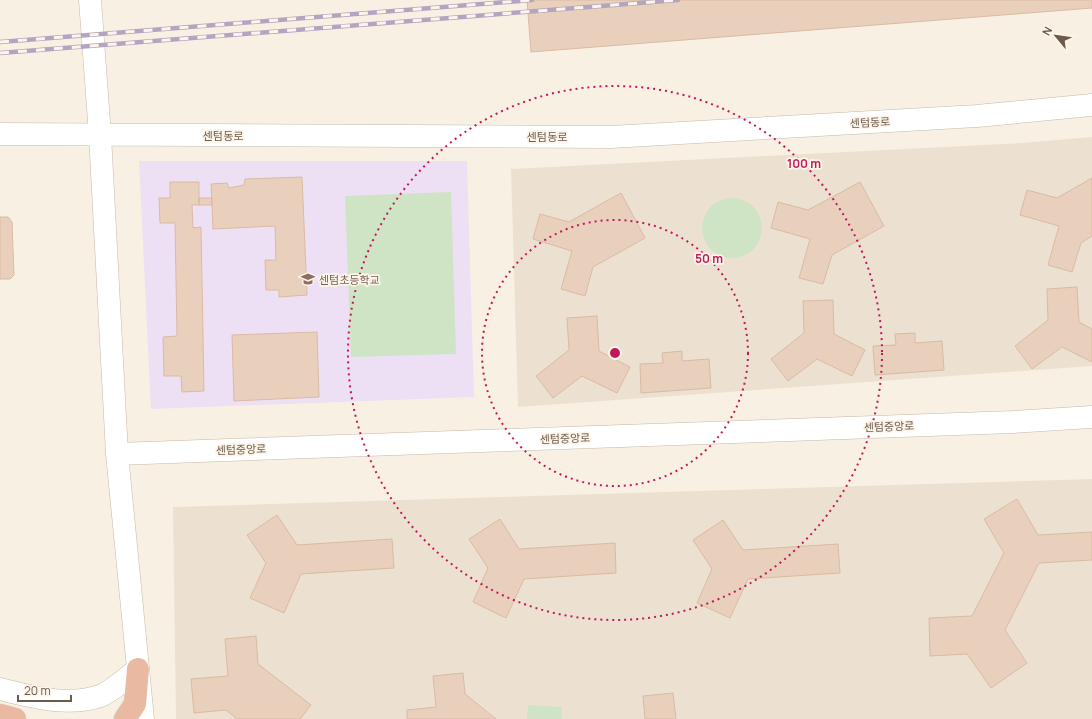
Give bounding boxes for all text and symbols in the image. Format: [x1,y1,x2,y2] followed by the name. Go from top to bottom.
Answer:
[1036,16,1076,56] north arrow
[1038,24,1055,38] text: N
[849,113,891,131] street label: 센텀동로
[203,128,243,143] street label: 센텀동로
[527,129,567,144] street label: 센텀동로
[787,155,821,172] text: 100 m
[695,250,723,267] text: 50 m
[300,271,316,287] school or university icon: 센텀초등학교
[319,272,380,287] place label: 센텀초등학교
[608,346,622,360] centre of rings
[863,418,915,434] street label: 센텀중앙로
[539,430,591,446] street label: 센텀중앙로
[215,441,267,457] street label: 센텀중앙로
[18,677,71,703] scale bar
[24,682,51,699] text: 20 m

